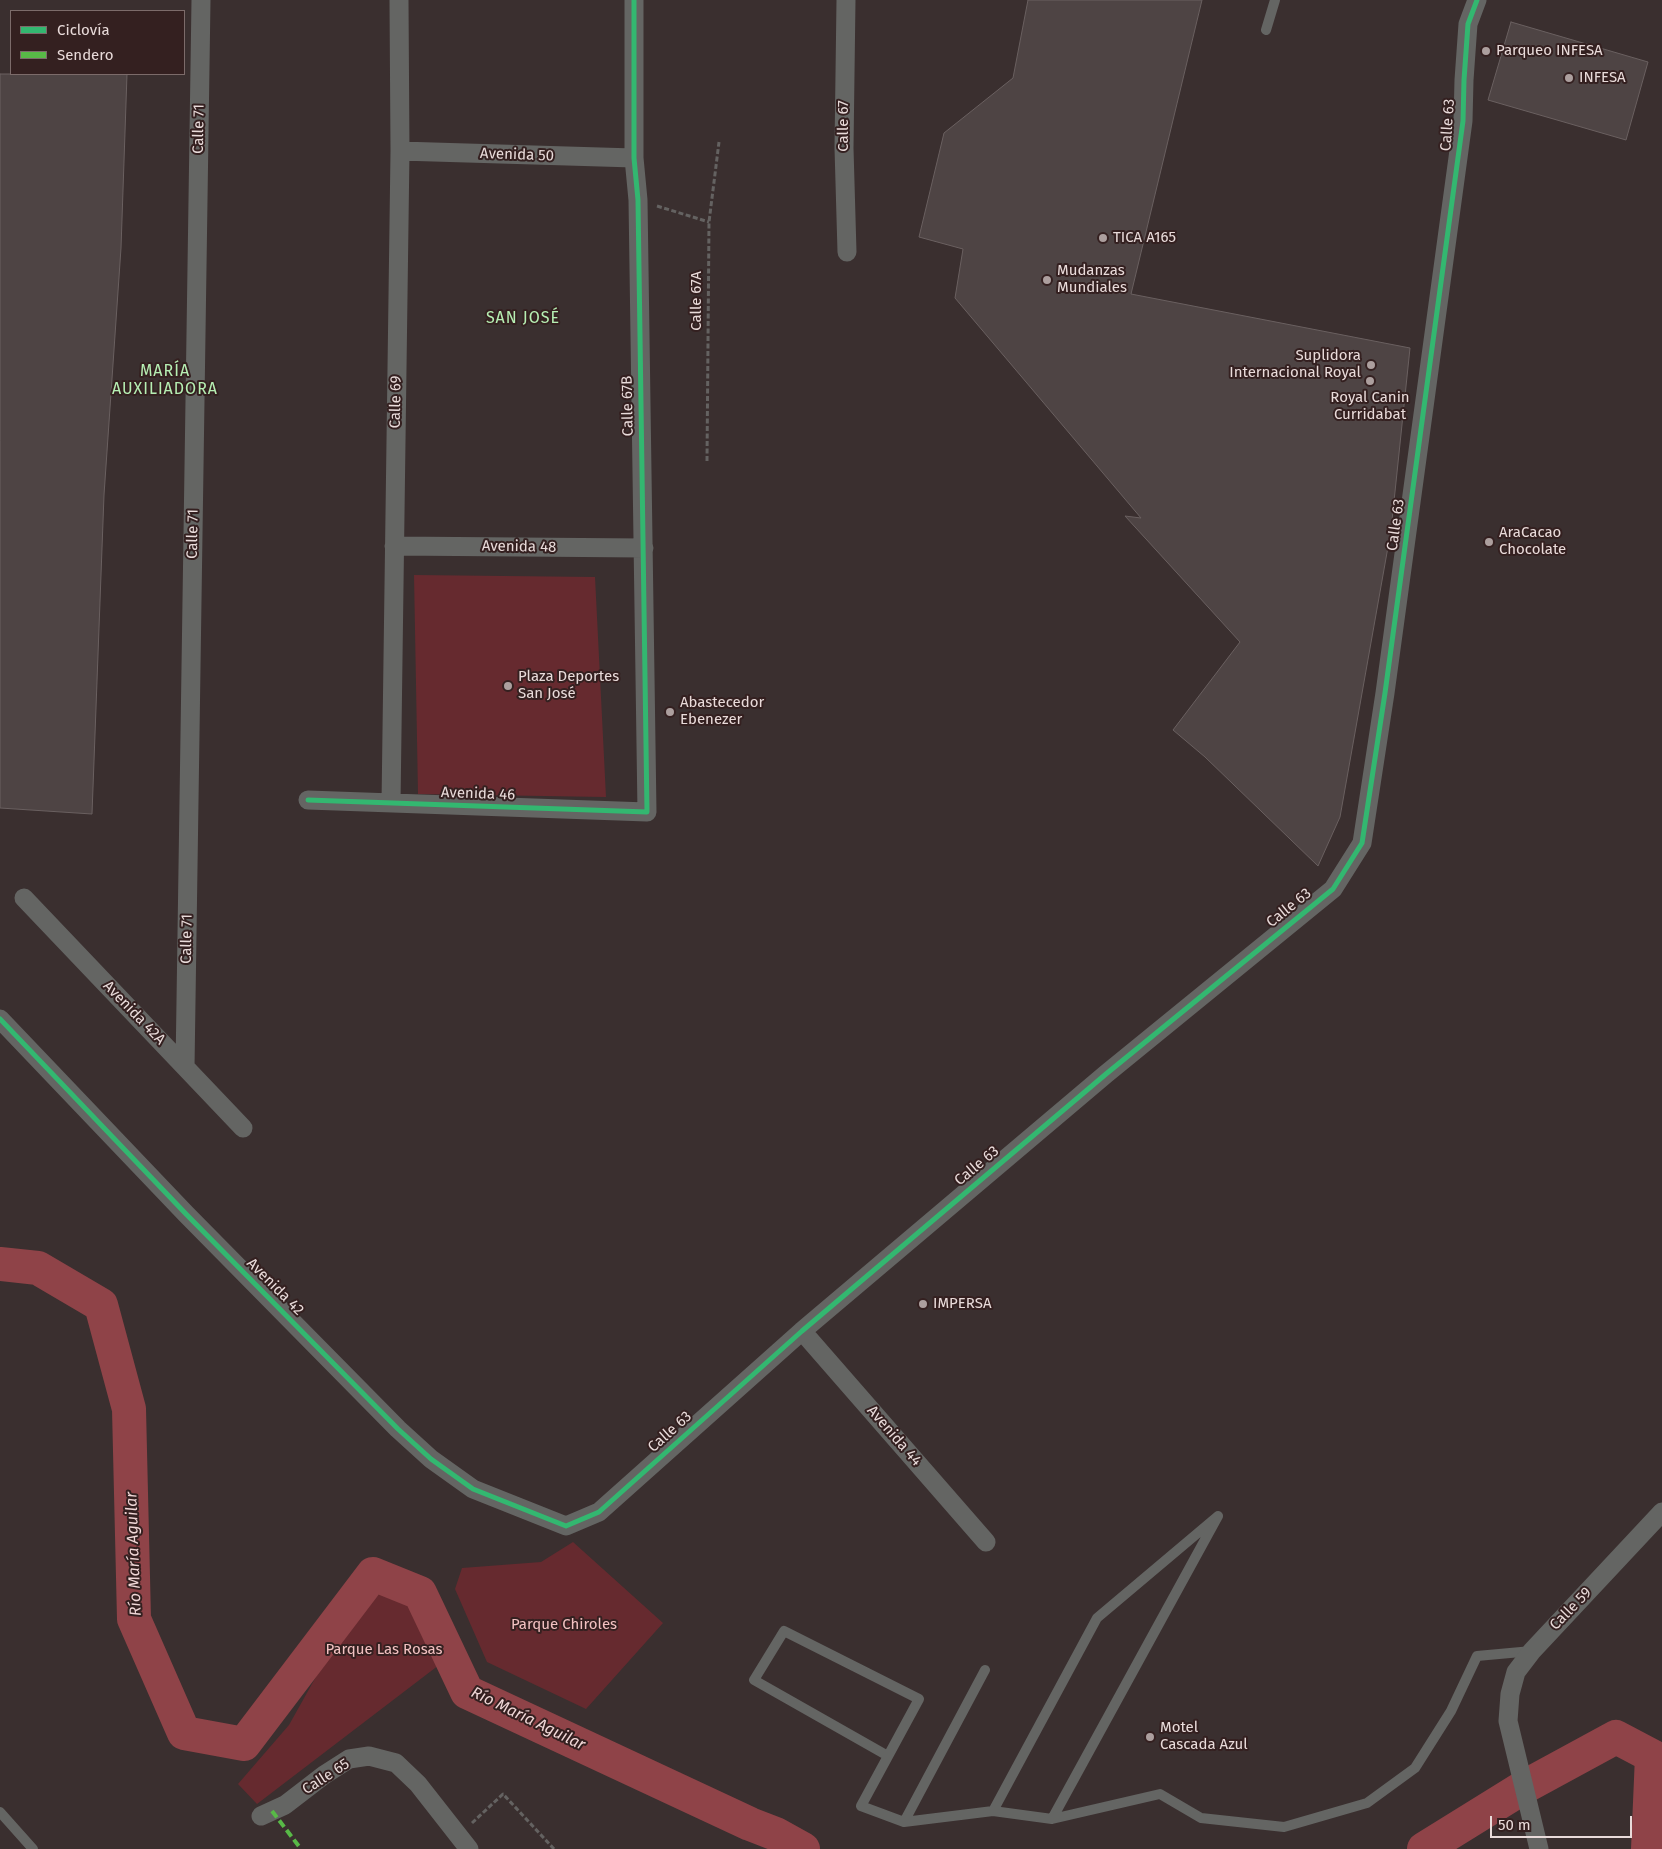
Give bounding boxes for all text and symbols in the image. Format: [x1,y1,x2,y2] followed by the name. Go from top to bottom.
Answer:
[10,10,185,75] legend
[57,21,110,39] text: Ciclovía
[1496,42,1603,60] place label: Parqueo INFESA
[1480,45,1492,57] marker: Parqueo INFESA
[57,46,113,64] text: Sendero
[1579,69,1626,87] place label: INFESA
[1563,72,1575,84] marker: INFESA
[1437,98,1459,152] street label: Calle 63
[835,100,853,152] street label: Calle 67
[190,104,208,154] street label: Calle 71
[480,145,554,165] street label: Avenida 50
[1113,229,1176,247] place label: TICA A165
[1097,232,1109,244] marker: TICA A165
[1057,262,1127,297] place label: Mudanzas Mundiales
[688,271,706,331] street label: Calle 67A
[1041,274,1053,286] marker: Mudanzas Mundiales
[485,309,561,329] district label: SAN JOSÉ
[1229,347,1361,382] place label: Suplidora Internacional Royal
[1365,359,1377,371] marker: Suplidora Internacional Royal
[111,362,219,400] district label: MARÍA AUXILIADORA
[387,375,405,429] street label: Calle 69
[1364,375,1376,387] marker: Royal Canin Curridabat
[618,376,638,436] street label: Calle 67B
[1330,389,1410,424] place label: Royal Canin Curridabat
[1383,498,1409,552] street label: Calle 63
[184,509,202,559] street label: Calle 71
[1499,524,1566,559] place label: AraCacao Chocolate
[1483,536,1495,548] marker: AraCacao Chocolate
[482,537,556,557] street label: Avenida 48
[518,668,619,703] place label: Plaza Deportes San José
[502,680,514,692] marker: Plaza Deportes San José
[680,694,764,729] place label: Abastecedor Ebenezer
[664,706,676,718] marker: Abastecedor Ebenezer
[441,784,515,804] street label: Avenida 46
[1263,885,1315,931] street label: Calle 63
[178,914,196,964] street label: Calle 71
[99,977,169,1049] street label: Avenida 42A
[951,1142,1003,1190] street label: Calle 63
[243,1255,307,1319] street label: Avenida 42
[933,1295,991,1313] place label: IMPERSA
[917,1298,929,1310] marker: IMPERSA
[863,1402,925,1470] street label: Avenida 44
[644,1408,696,1456] street label: Calle 63
[122,1491,146,1617] water label: Río María Aguilar
[1546,1584,1596,1634] street label: Calle 59
[511,1616,617,1634] park label: Parque Chiroles
[325,1641,443,1659] park label: Parque Las Rosas
[468,1683,588,1755] water label: Río María Aguilar
[1160,1719,1248,1754] place label: Motel Cascada Azul
[1144,1731,1156,1743] marker: Motel Cascada Azul
[299,1755,353,1799] street label: Calle 65
[1492,1806,1634,1838] scale bar
[1498,1816,1531,1834] text: 50 m

